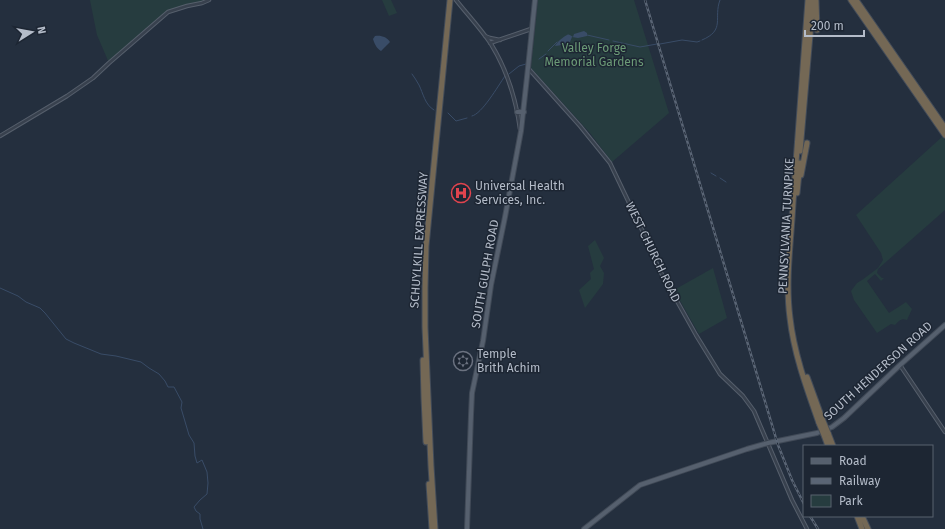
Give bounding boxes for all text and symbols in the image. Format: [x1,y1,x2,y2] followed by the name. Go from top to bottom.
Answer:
[12,12,52,52] north arrow
[805,12,864,38] scale bar
[811,19,844,33] text: 200 m
[34,25,48,35] text: N
[544,41,644,69] park label: Valley Forge Memorial Gardens
[775,157,797,295] street label: PENNSYLVANIA TURNPIKE
[407,171,431,309] street label: SCHUYLKILL EXPRESSWAY
[475,179,565,207] place label: Universal Health Services, Inc.
[450,182,472,204] hospital icon: Universal Health Services, Inc.
[623,200,683,305] street label: WEST CHURCH ROAD
[469,218,501,329] street label: SOUTH GULPH ROAD
[821,319,935,423] street label: SOUTH HENDERSON ROAD
[477,347,540,375] place label: Temple Brith Achim
[452,350,474,372] synagogue icon: Temple Brith Achim
[803,445,933,517] legend
[839,454,867,468] text: Road
[839,474,880,488] text: Railway
[839,494,863,508] text: Park

